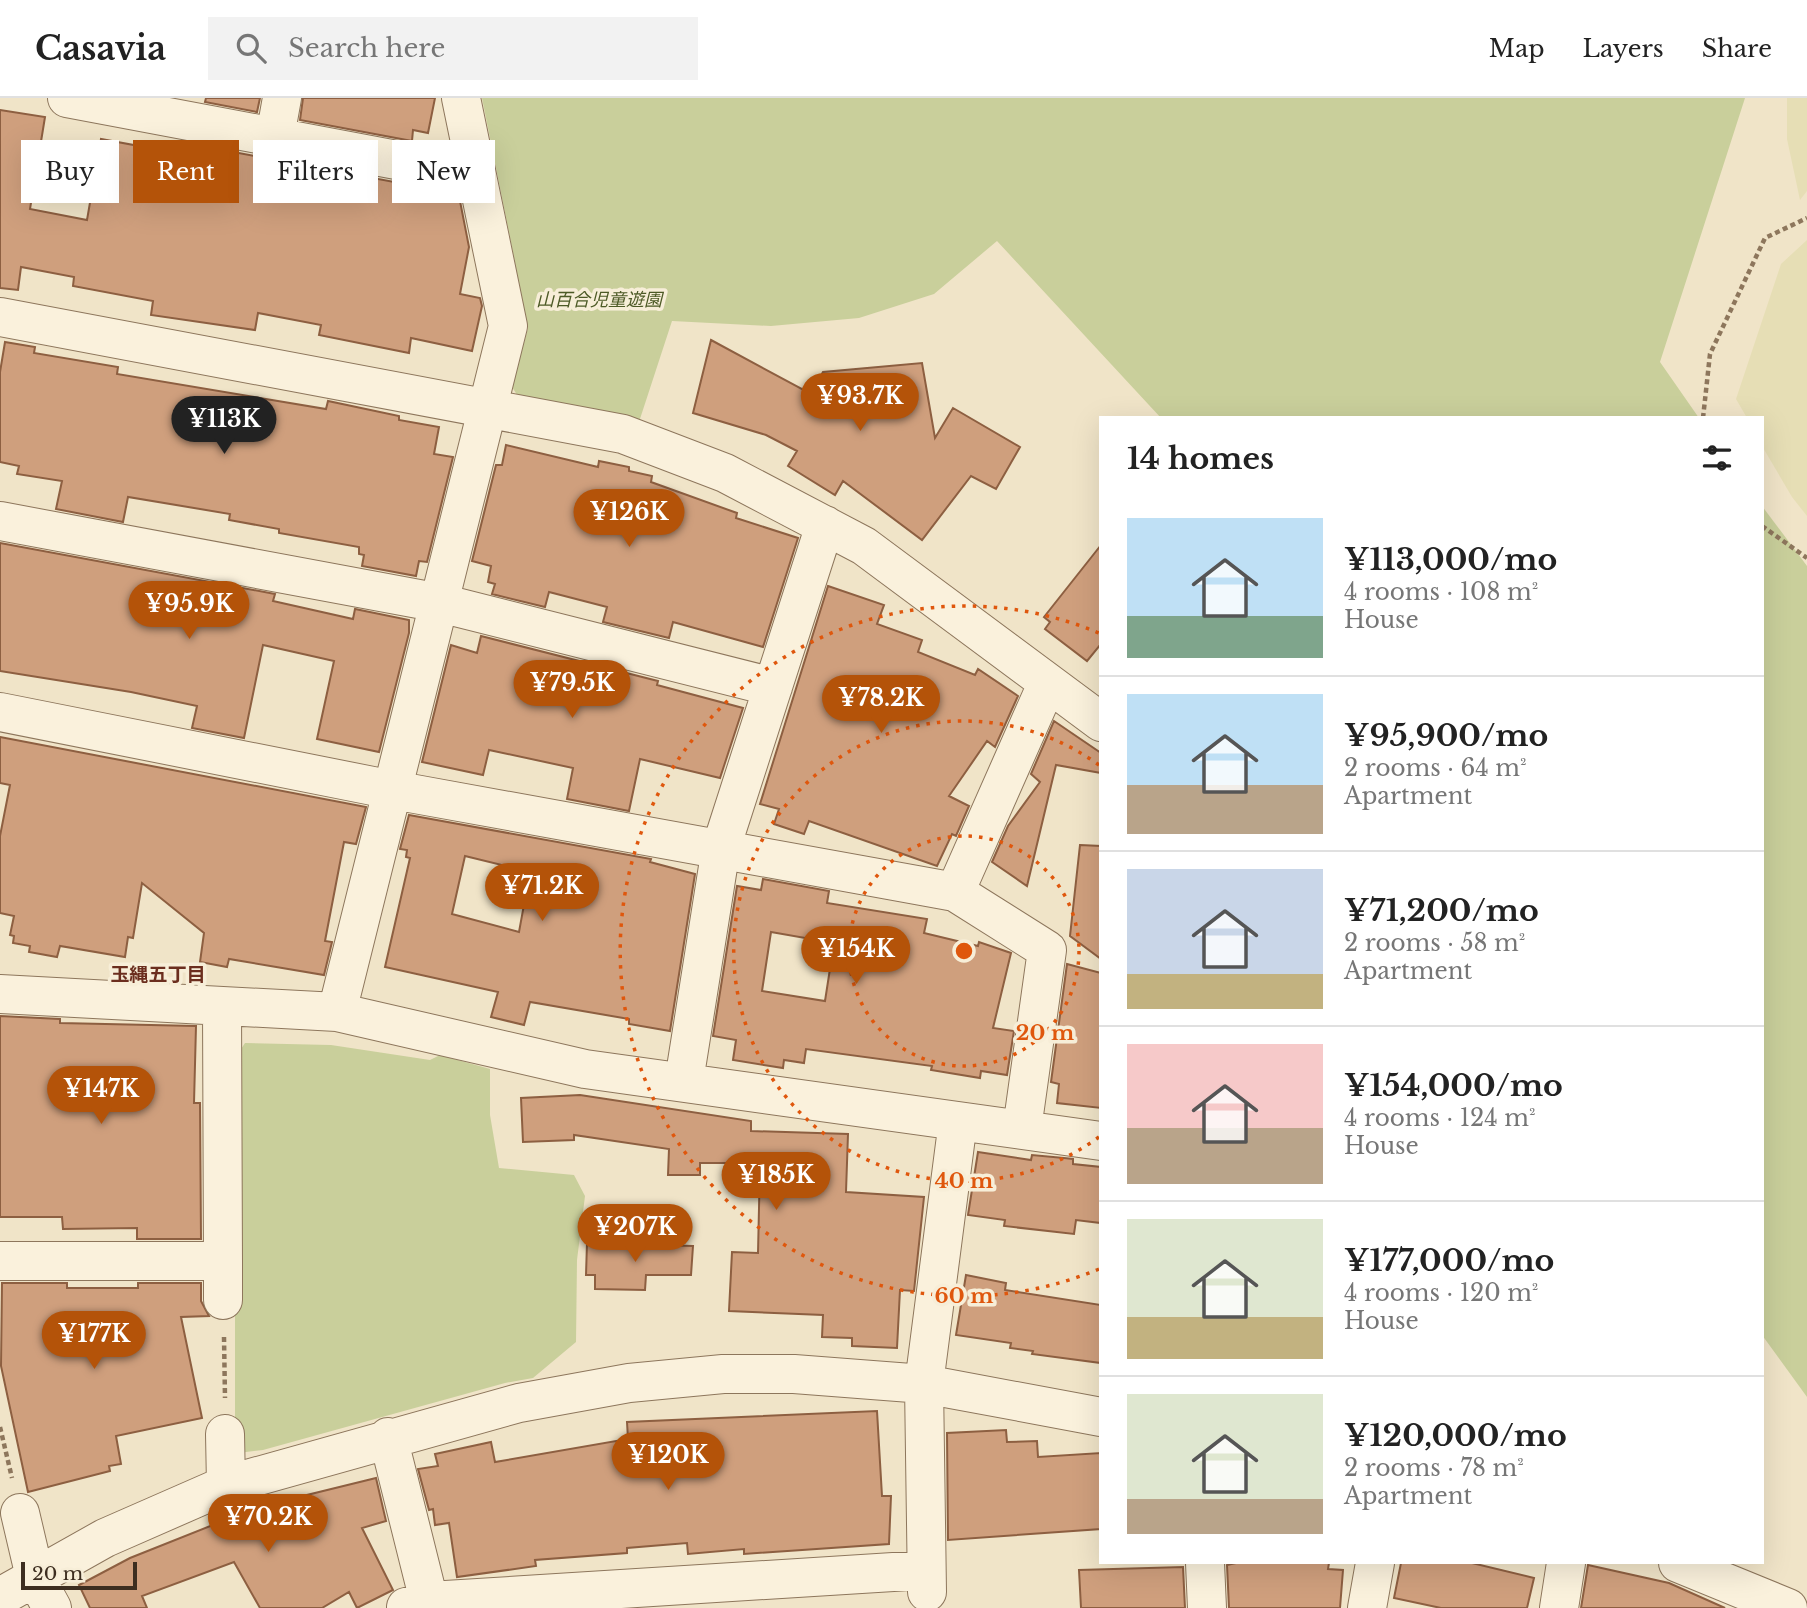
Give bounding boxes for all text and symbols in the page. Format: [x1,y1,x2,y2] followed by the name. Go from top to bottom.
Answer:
[208,17,698,80] search box
[35,28,166,69] text: Casavia
[232,29,270,67] icon: search
[288,32,445,64] text: Search here
[1489,34,1545,63] text: Map
[1583,34,1664,63] text: Layers
[1702,34,1772,63] text: Share
[21,140,119,203] chip: Buy
[133,140,239,203] chip: Rent
[253,140,378,203] chip: Filters
[392,140,495,203] chip: New
[536,289,665,311] park label: 山百合児童遊園
[803,374,917,433] pin: ¥93.7K
[817,382,903,410] text: ¥93.7K
[175,396,273,456] pin: ¥113K
[187,405,261,433] text: ¥113K
[1698,439,1736,477] icon: filters
[1127,440,1274,477] text: 14 homes
[580,490,678,549] pin: ¥126K
[590,498,668,526] text: ¥126K
[1344,541,1557,578] text: ¥113,000/mo
[1183,546,1267,630] icon: home
[1344,578,1538,606] text: 4 rooms · 108 m²
[132,582,246,641] pin: ¥95.9K
[144,590,234,618] text: ¥95.9K
[1344,606,1419,634] text: House
[515,660,629,720] pin: ¥79.5K
[530,669,614,697] text: ¥79.5K
[824,676,938,735] pin: ¥78.2K
[838,684,924,712] text: ¥78.2K
[1344,717,1548,754] text: ¥95,900/mo
[1183,722,1267,806] icon: home
[1344,754,1527,782] text: 2 rooms · 64 m²
[1344,782,1472,810] text: Apartment
[485,864,599,923] pin: ¥71.2K
[501,872,583,900] text: ¥71.2K
[1344,892,1539,929] text: ¥71,200/mo
[1183,897,1267,981] icon: home
[807,926,905,986] pin: ¥154K
[1344,929,1525,957] text: 2 rooms · 58 m²
[817,935,895,963] text: ¥154K
[952,939,976,963] centre of rings
[1344,957,1472,985] text: Apartment
[110,963,206,986] district label: 玉縄五丁目
[1016,1020,1074,1046] text: 20 m
[52,1066,150,1126] pin: ¥147K
[1344,1067,1563,1104] text: ¥154,000/mo
[1183,1072,1267,1156] icon: home
[63,1075,139,1103] text: ¥147K
[1344,1104,1535,1132] text: 4 rooms · 124 m²
[1344,1132,1419,1160] text: House
[727,1152,825,1212] pin: ¥185K
[738,1161,814,1189] text: ¥185K
[935,1168,993,1194] text: 40 m
[586,1204,684,1264] pin: ¥207K
[594,1213,676,1241] text: ¥207K
[1344,1242,1554,1279] text: ¥177,000/mo
[1183,1247,1267,1331] icon: home
[1344,1279,1538,1307] text: 4 rooms · 120 m²
[935,1283,993,1309] text: 60 m
[1344,1307,1419,1335] text: House
[45,1312,143,1371] pin: ¥177K
[58,1320,130,1348] text: ¥177K
[1344,1417,1567,1454] text: ¥120,000/mo
[1183,1422,1267,1506] icon: home
[619,1432,717,1492] pin: ¥120K
[628,1441,708,1469] text: ¥120K
[1344,1454,1524,1482] text: 2 rooms · 78 m²
[1344,1482,1472,1510] text: Apartment
[211,1494,325,1554] pin: ¥70.2K
[224,1503,312,1531] text: ¥70.2K
[21,1559,136,1591] scale bar
[32,1562,83,1585] text: 20 m

